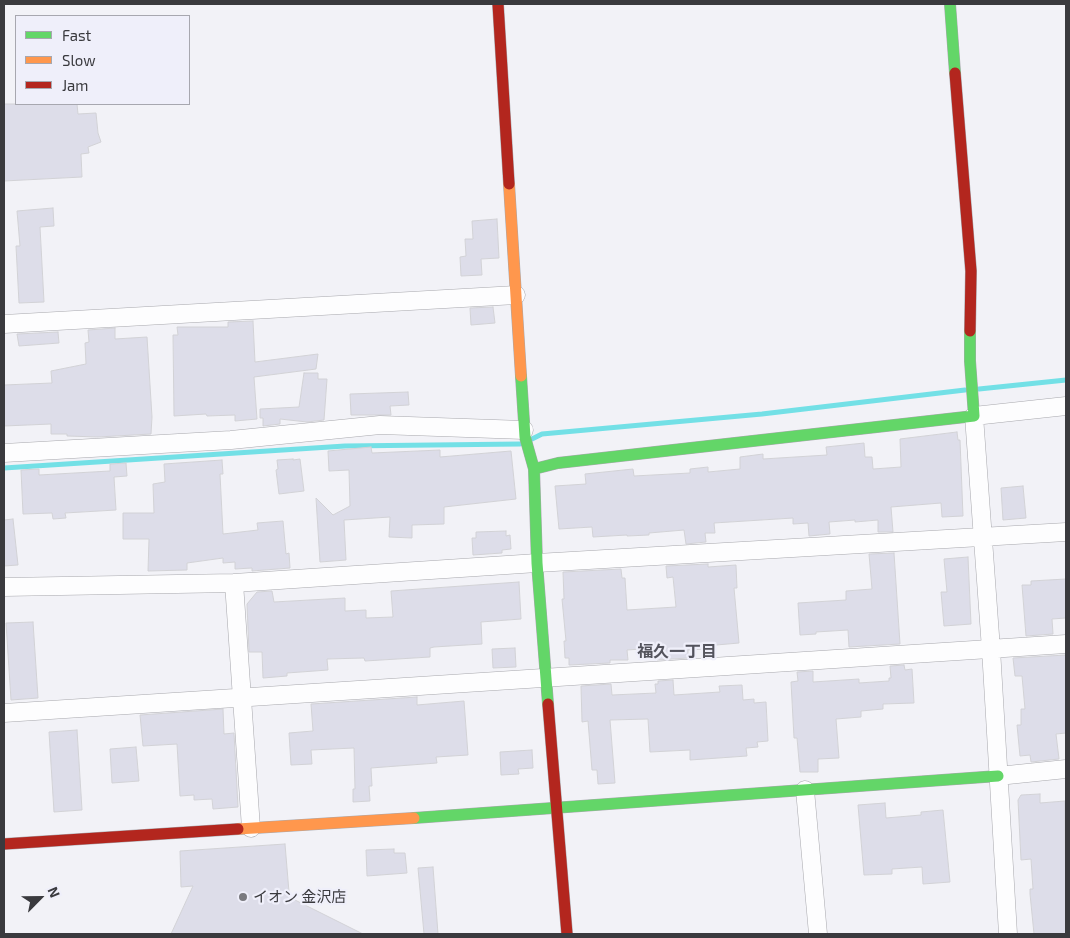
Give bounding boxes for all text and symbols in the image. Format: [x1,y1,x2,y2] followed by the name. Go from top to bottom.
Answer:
[15,15,190,105] legend
[62,26,91,44] text: Fast
[62,51,96,69] text: Slow
[62,76,88,94] text: Jam
[637,642,717,662] district label: 福久一丁目
[15,873,65,923] north arrow
[44,884,64,900] text: N
[253,888,346,906] place label: イオン 金沢店
[237,891,249,903] marker: イオン 金沢店

